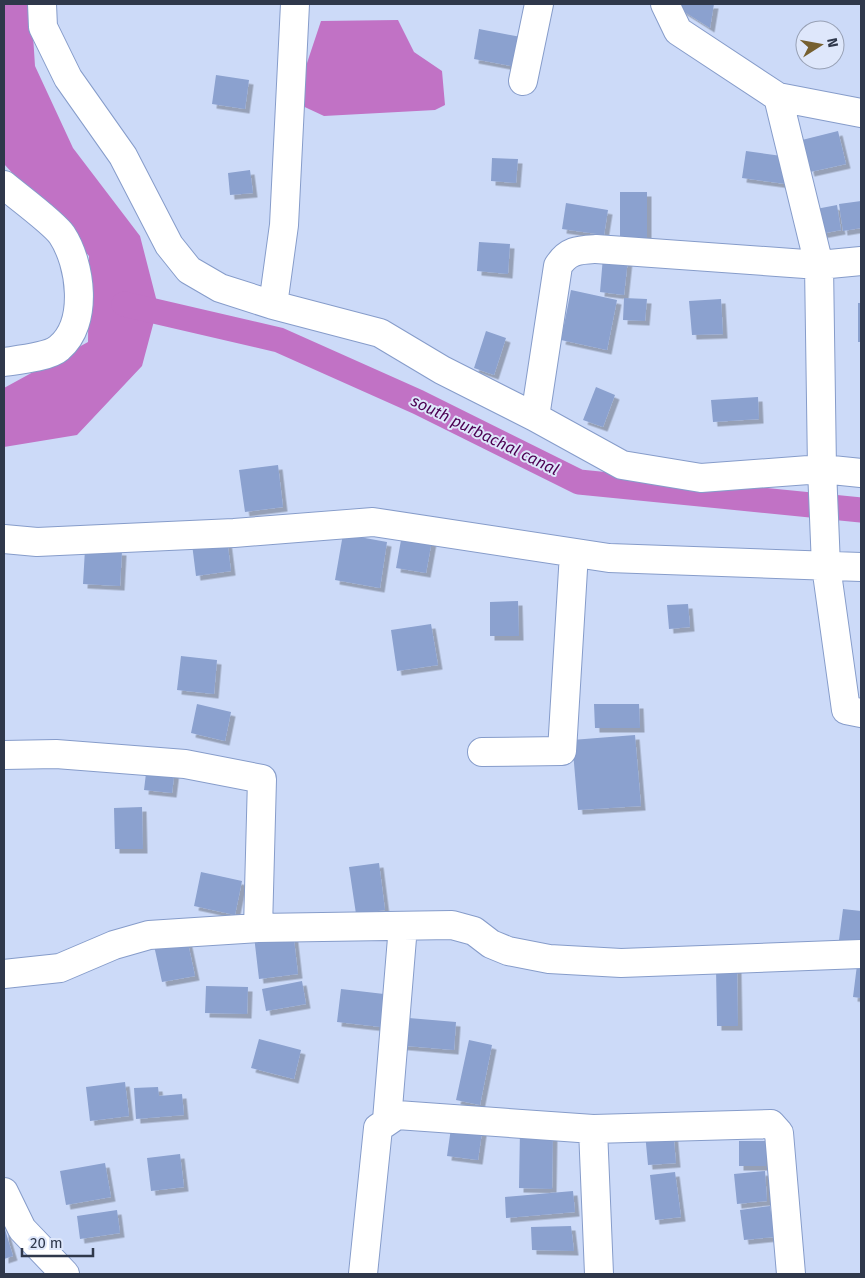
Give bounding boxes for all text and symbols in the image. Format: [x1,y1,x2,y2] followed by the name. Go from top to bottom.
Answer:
[795,20,845,70] north arrow
[823,36,842,49] text: N
[407,391,562,479] water label: south purbachal canal
[22,1226,94,1258] scale bar
[30,1234,63,1252] text: 20 m

